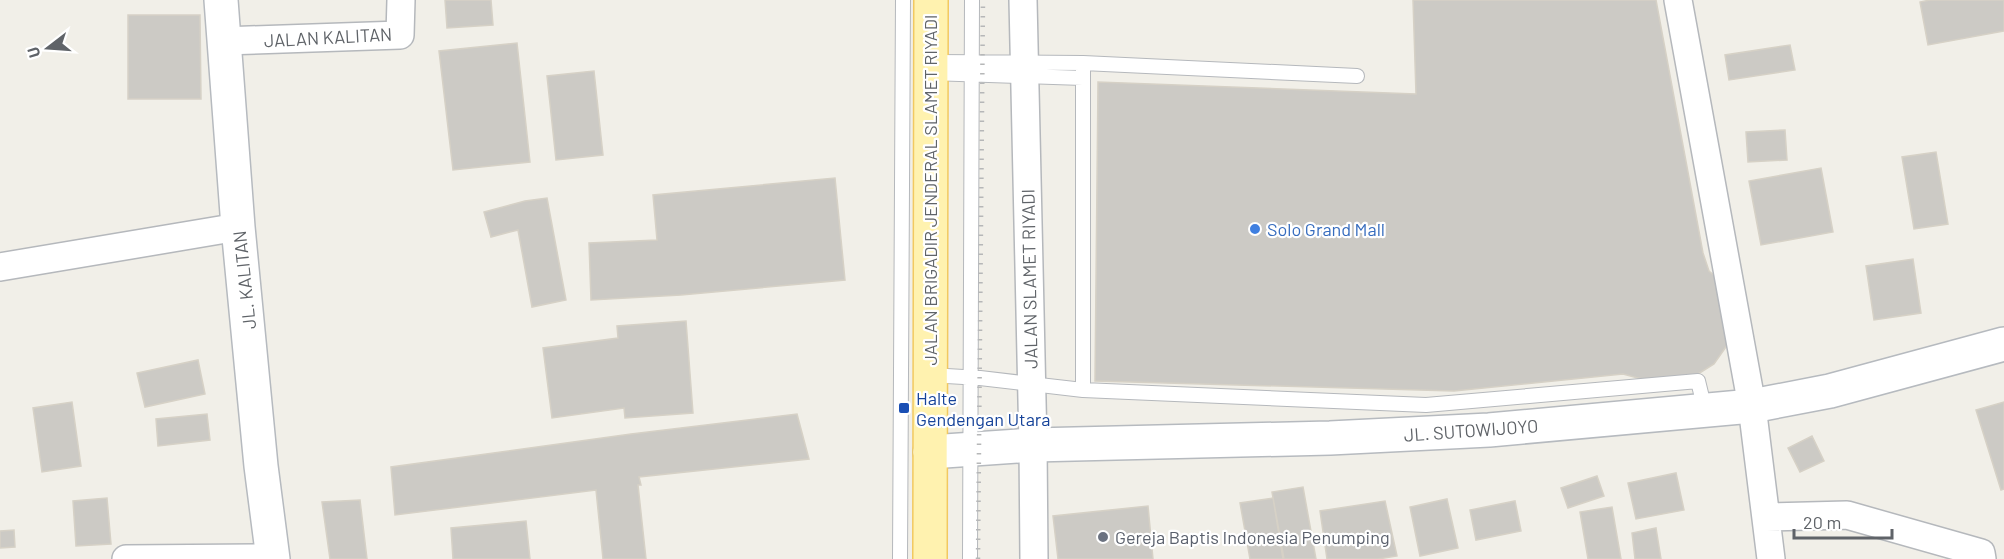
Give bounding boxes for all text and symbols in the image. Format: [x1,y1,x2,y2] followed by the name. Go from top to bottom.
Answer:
[919,15,941,365] street label: JALAN BRIGADIR JENDERAL SLAMET RIYADI
[18,18,78,78] north arrow
[263,23,393,51] street label: JALAN KALITAN
[23,45,44,60] text: U
[1016,189,1042,369] street label: JALAN SLAMET RIYADI
[1267,218,1385,240] place label: Solo Grand Mall
[1248,222,1262,236] marker: Solo Grand Mall
[228,230,260,330] street label: JL. KALITAN
[916,387,1051,430] place label: Halte Gendengan Utara
[897,401,911,415] marker: Halte Gendengan Utara
[1403,414,1539,446] street label: JL. SUTOWIJOYO
[1794,502,1892,540] scale bar
[1803,511,1841,533] text: 20 m
[1115,526,1390,548] place label: Gereja Baptis Indonesia Penumping
[1096,530,1110,544] marker: Gereja Baptis Indonesia Penumping

